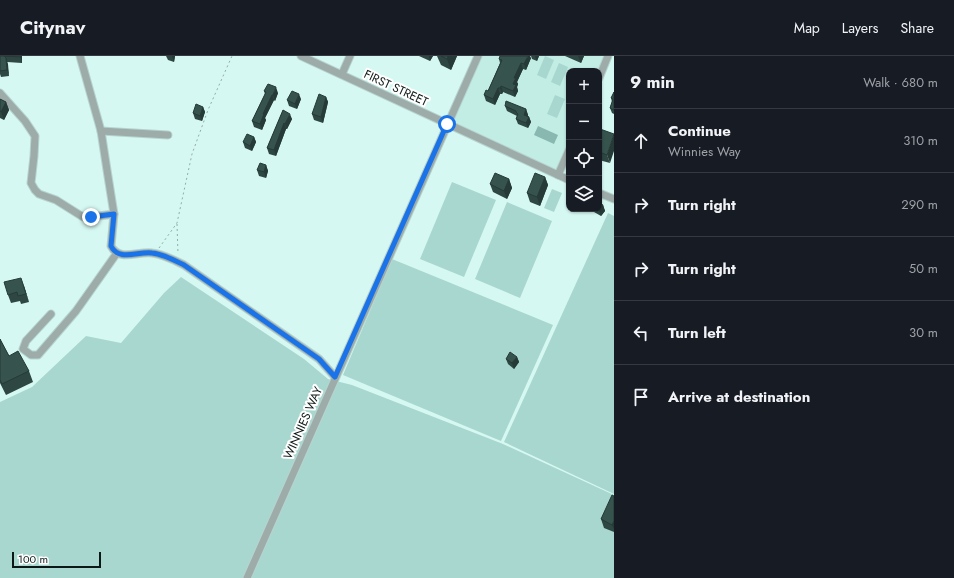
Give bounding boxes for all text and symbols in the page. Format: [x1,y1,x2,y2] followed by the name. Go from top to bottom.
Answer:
[20,14,86,41] text: Citynav
[794,18,820,38] text: Map
[842,18,878,38] text: Layers
[900,18,934,38] text: Share
[361,65,431,111] street label: FIRST STREET
[566,68,602,212] map controls
[566,68,602,104] button: +
[630,70,675,94] text: 9 min
[863,73,938,92] text: Walk · 680 m
[566,104,602,140] button: −
[438,115,456,133] route start
[668,120,731,142] text: Continue
[630,130,652,152] icon: ahead
[903,131,938,150] text: 310 m
[566,140,602,176] button: locate
[668,142,741,161] text: Winnies Way
[566,176,602,212] button: layers
[630,194,652,216] icon: right
[668,194,736,216] text: Turn right
[901,195,938,214] text: 290 m
[82,208,100,226] route end
[630,258,652,280] icon: right
[668,258,736,280] text: Turn right
[909,259,938,278] text: 50 m
[630,322,652,344] icon: left
[668,322,726,344] text: Turn left
[909,323,938,342] text: 30 m
[279,384,327,462] street label: WINNIES WAY
[630,386,652,408] icon: arrive
[668,386,810,408] text: Arrive at destination
[12,550,101,569] scale bar
[18,551,48,567] text: 100 m

